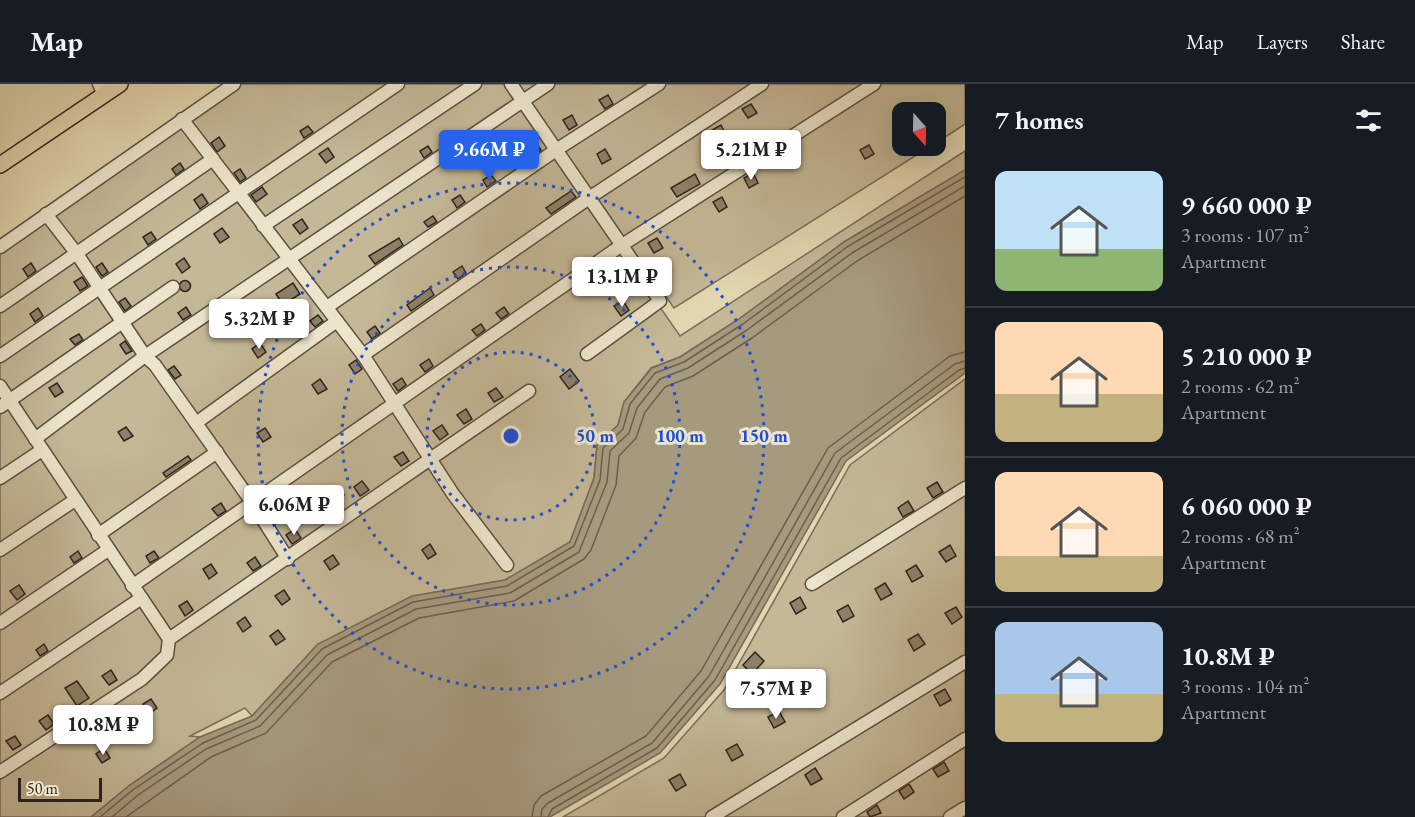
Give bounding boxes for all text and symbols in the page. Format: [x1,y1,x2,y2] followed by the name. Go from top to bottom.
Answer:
[30,23,83,59] text: Map
[1186,28,1224,55] text: Map
[1257,28,1308,55] text: Layers
[1341,28,1385,55] text: Share
[892,102,946,156] north arrow
[892,102,946,156] map controls
[995,103,1084,137] text: 7 homes
[1352,104,1385,137] icon: filters
[434,130,544,181] pin: 9.66M ₽
[696,130,806,181] pin: 5.21M ₽
[453,136,525,162] text: 9.66M ₽
[715,136,787,162] text: 5.21M ₽
[1181,188,1312,222] text: 9 660 000 ₽
[1043,195,1115,267] icon: home
[1181,222,1309,248] text: 3 rooms · 107 m²
[1181,248,1266,274] text: Apartment
[567,257,677,308] pin: 13.1M ₽
[586,263,658,289] text: 13.1M ₽
[204,299,314,350] pin: 5.32M ₽
[223,305,295,331] text: 5.32M ₽
[1181,339,1312,373] text: 5 210 000 ₽
[1043,346,1115,418] icon: home
[1181,373,1300,399] text: 2 rooms · 62 m²
[1181,399,1266,425] text: Apartment
[576,424,614,447] text: 50 m
[656,424,704,447] text: 100 m
[740,424,788,447] text: 150 m
[501,426,521,446] centre of rings
[239,485,349,536] pin: 6.06M ₽
[1181,489,1312,523] text: 6 060 000 ₽
[258,491,330,517] text: 6.06M ₽
[1043,496,1115,568] icon: home
[1181,523,1300,549] text: 2 rooms · 68 m²
[1181,549,1266,575] text: Apartment
[1181,639,1275,673] text: 10.8M ₽
[1043,646,1115,718] icon: home
[721,669,831,720] pin: 7.57M ₽
[1181,673,1309,699] text: 3 rooms · 104 m²
[740,675,812,701] text: 7.57M ₽
[1181,699,1266,725] text: Apartment
[48,705,158,756] pin: 10.8M ₽
[67,711,139,737] text: 10.8M ₽
[18,775,102,802] scale bar
[27,778,58,799] text: 50 m

